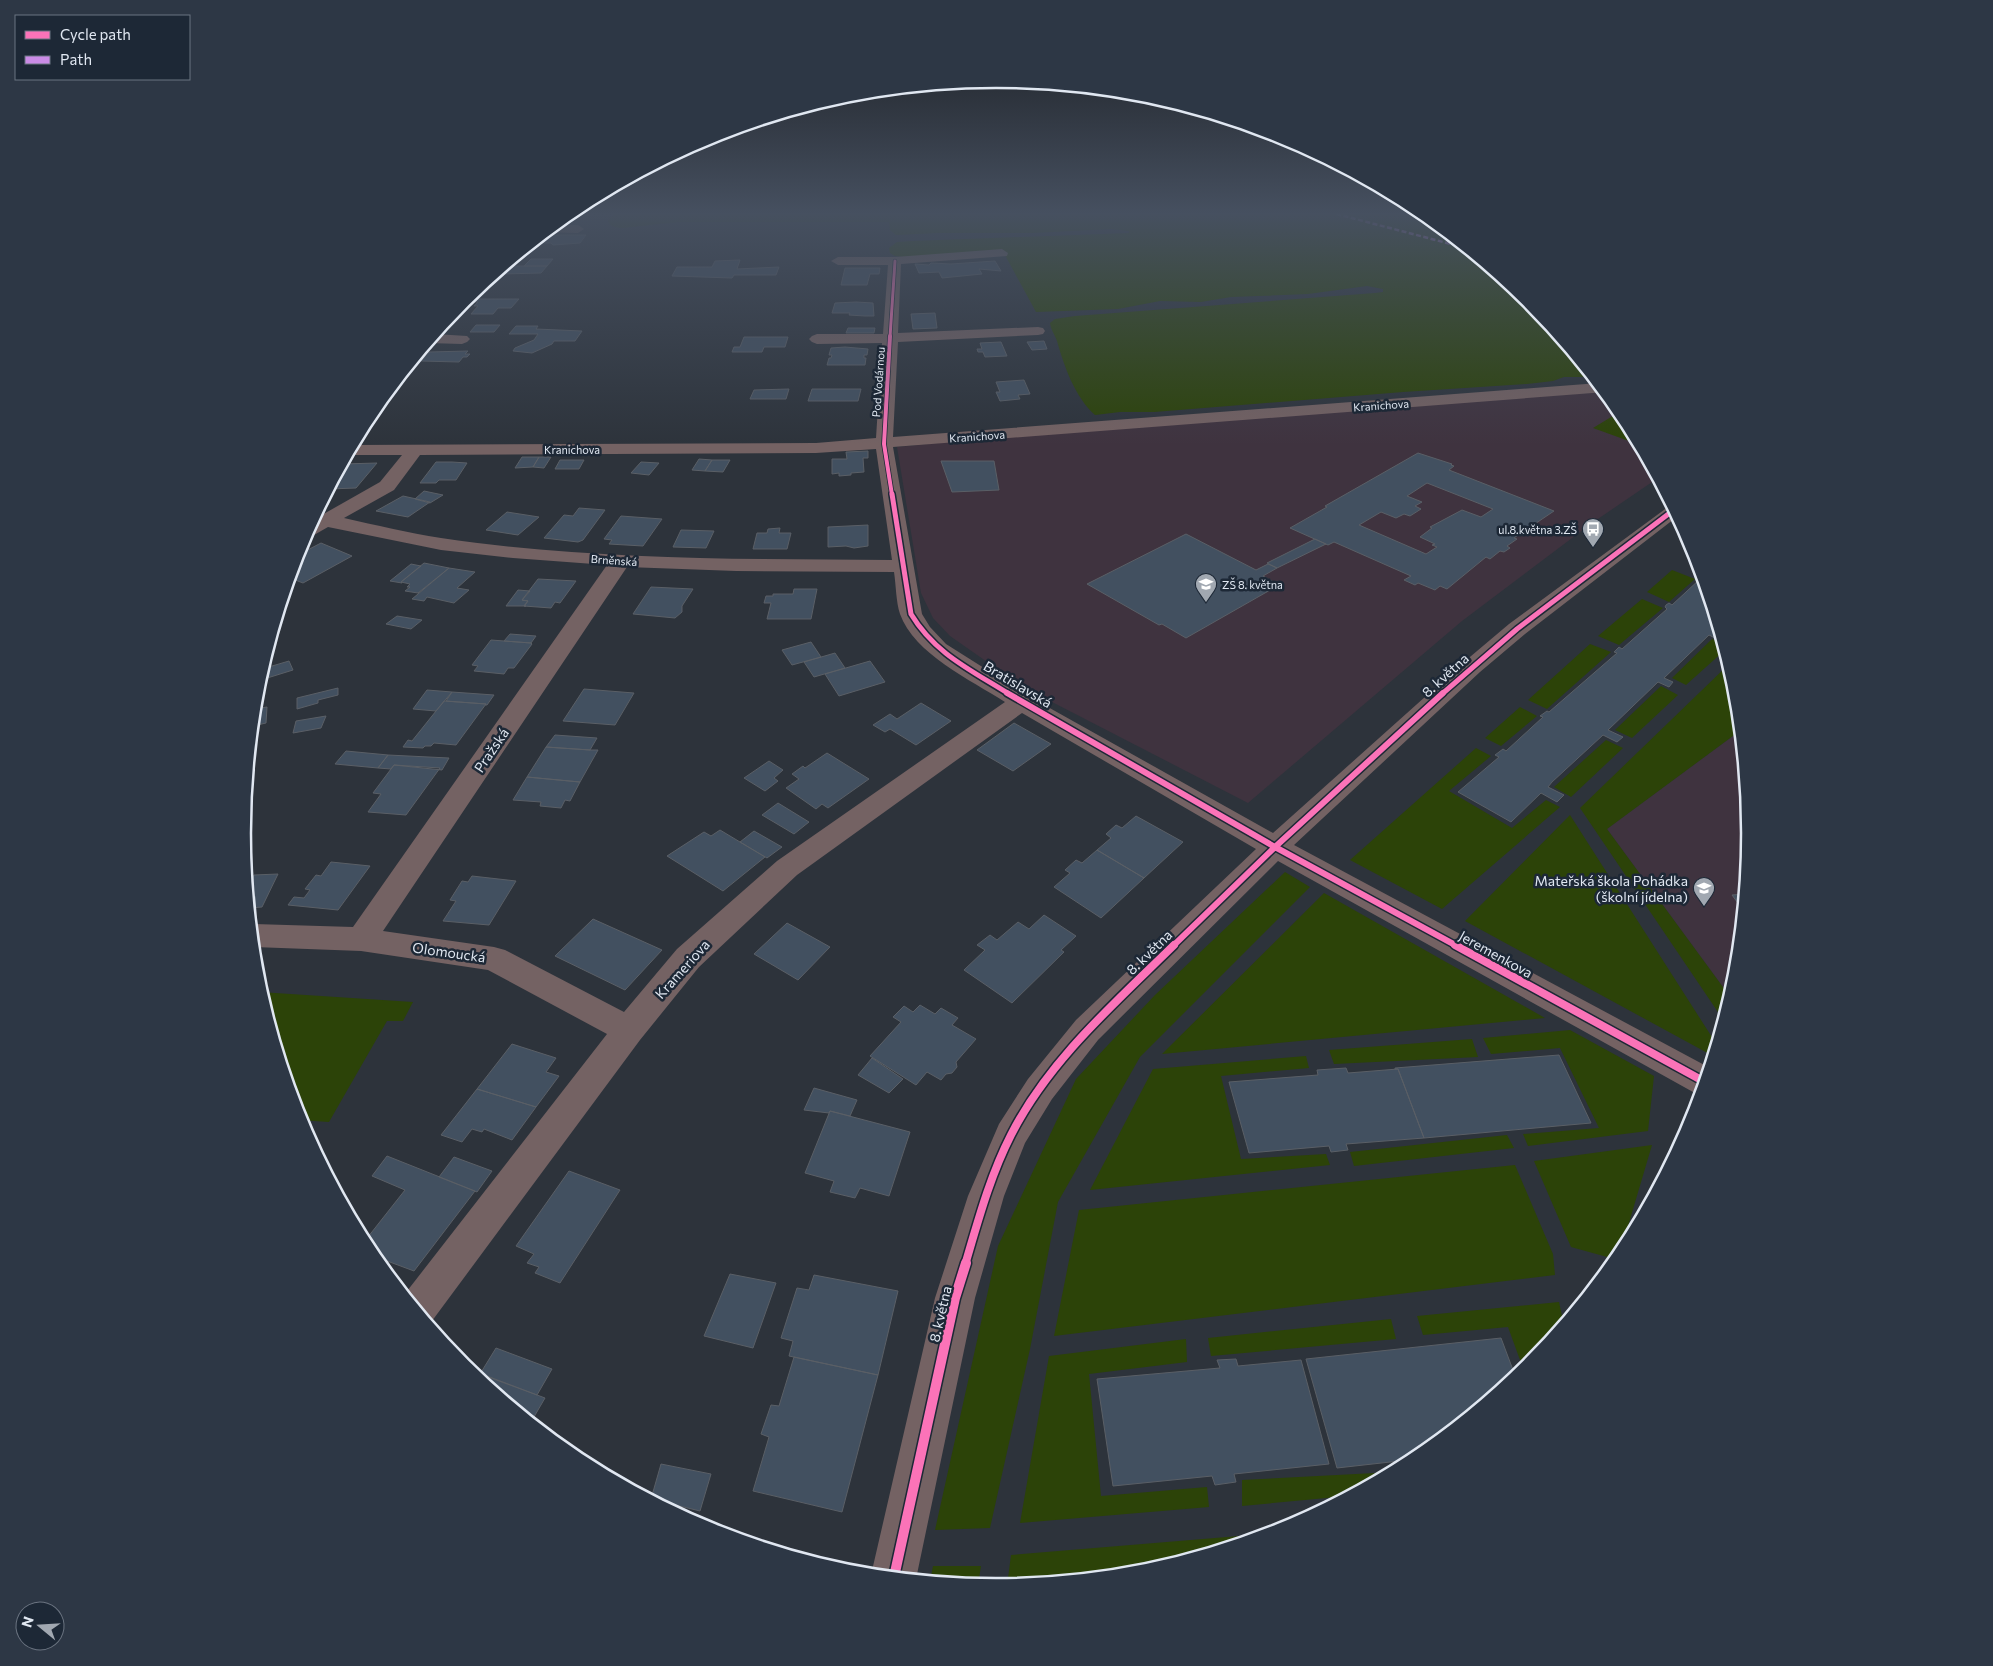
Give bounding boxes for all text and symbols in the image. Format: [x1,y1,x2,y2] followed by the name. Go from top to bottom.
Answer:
[15,15,190,80] legend
[60,25,131,43] text: Cycle path
[60,50,92,68] text: Path
[869,346,887,418] street label: Pod Vodárnou
[1353,397,1409,413] street label: Kranichova
[949,428,1005,444] street label: Kranichova
[544,443,600,456] street label: Kranichova
[1581,517,1605,548] bus stop icon: ul.8.května 3.ZŠ
[1498,522,1577,536] place label: ul.8.května 3.ZŠ
[590,552,638,568] street label: Brněnská
[1194,572,1218,603] school or university icon: ZŠ 8. května
[1222,577,1283,591] place label: ZŠ 8. května
[1418,650,1472,700] street label: 8. května
[981,657,1055,711] street label: Bratislavská
[470,725,512,775] street label: Pražská
[1534,872,1688,905] place label: Mateřská škola Pohádka (školní jídelna)
[1692,876,1716,907] school or university icon: Mateřská škola Pohádka (školní jídelna)
[1123,926,1175,978] street label: 8. května
[1456,927,1536,981] street label: Jeremenkova
[651,936,713,1002] street label: Krameriova
[411,938,487,966] street label: Olomoucká
[925,1284,955,1344] street label: 8. května
[15,1601,65,1651] north arrow
[17,1614,37,1629] text: N

